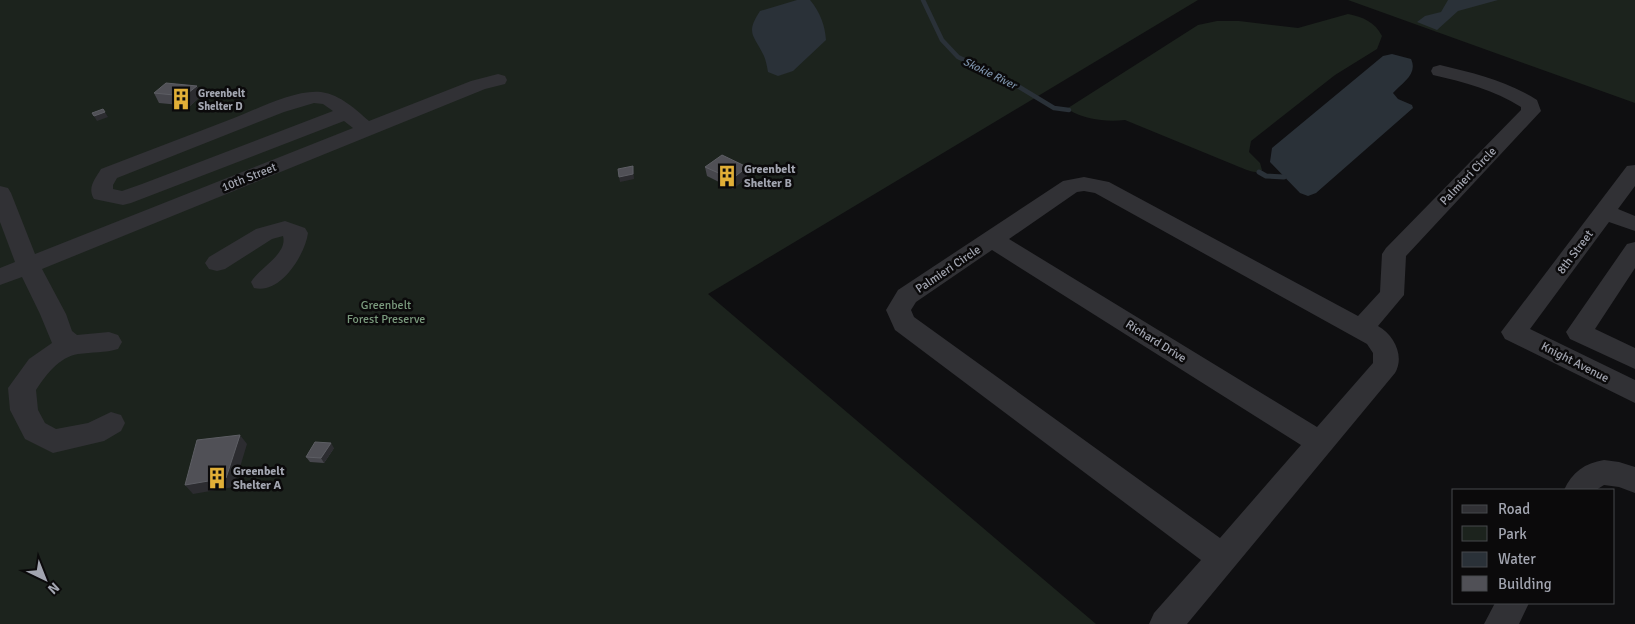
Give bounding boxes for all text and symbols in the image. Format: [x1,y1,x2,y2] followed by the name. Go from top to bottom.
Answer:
[961,55,1020,93] water label: Skokie River
[168,86,194,112] building icon: Greenbelt Shelter D
[198,87,245,113] place label: Greenbelt Shelter D
[1437,144,1500,209] street label: Palmieri Circle
[220,160,279,195] street label: 10th Street
[744,162,796,191] place label: Greenbelt Shelter B
[714,163,740,189] building icon: Greenbelt Shelter B
[1554,227,1597,277] street label: 8th Street
[913,242,984,297] street label: Palmieri Circle
[347,298,425,327] park label: Greenbelt Forest Preserve
[1123,317,1189,366] street label: Richard Drive
[1538,339,1611,386] street label: Knight Avenue
[233,464,285,493] place label: Greenbelt Shelter A
[204,465,230,491] building icon: Greenbelt Shelter A
[1452,489,1615,604] legend
[1498,500,1530,518] text: Road
[1498,525,1527,543] text: Park
[1498,550,1536,568] text: Water
[20,554,70,604] north arrow
[1498,575,1552,593] text: Building
[44,579,63,598] text: N

